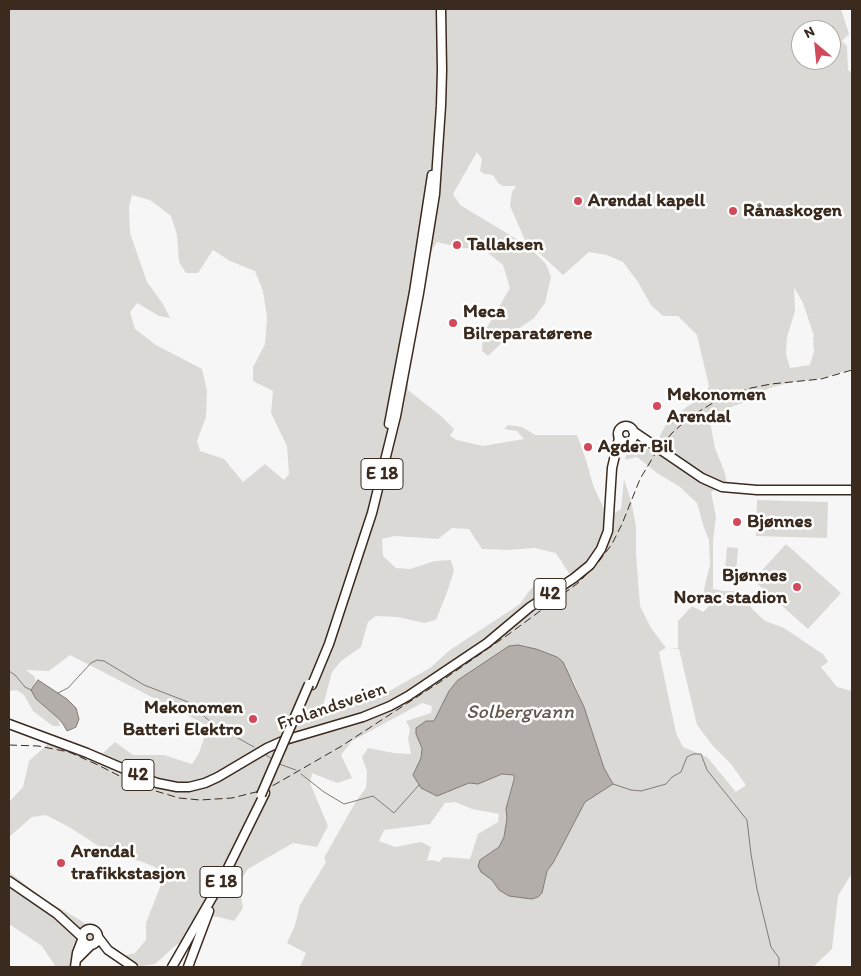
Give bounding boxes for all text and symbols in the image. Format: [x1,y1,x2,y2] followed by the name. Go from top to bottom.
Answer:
[791,20,841,70] north arrow
[801,22,817,42] text: N
[588,190,705,212] place label: Arendal kapell
[572,195,584,207] marker: Arendal kapell
[743,200,842,222] place label: Rånaskogen
[727,205,739,217] marker: Rånaskogen
[467,234,543,256] place label: Tallaksen
[451,239,463,251] marker: Tallaksen
[463,301,592,345] place label: Meca Bilreparatørene
[447,317,459,329] marker: Meca Bilreparatørene
[667,384,766,428] place label: Mekonomen Arendal
[651,400,663,412] marker: Mekonomen Arendal
[598,436,673,458] place label: Agder Bil
[582,441,594,453] marker: Agder Bil
[361,458,403,489] road number: E 18
[747,511,812,533] place label: Bjønnes
[731,516,743,528] marker: Bjønnes
[674,565,787,609] place label: Bjønnes Norac stadion
[534,578,566,610] road number: 42
[791,581,803,593] marker: Bjønnes Norac stadion
[274,678,390,736] street label: Frolandsveien
[123,697,243,741] place label: Mekonomen Batteri Elektro
[466,701,574,725] water label: Solbergvann
[247,713,259,725] marker: Mekonomen Batteri Elektro
[122,760,154,790] road number: 42
[71,841,185,885] place label: Arendal trafikkstasjon
[55,857,67,869] marker: Arendal trafikkstasjon
[200,866,242,898] road number: E 18

